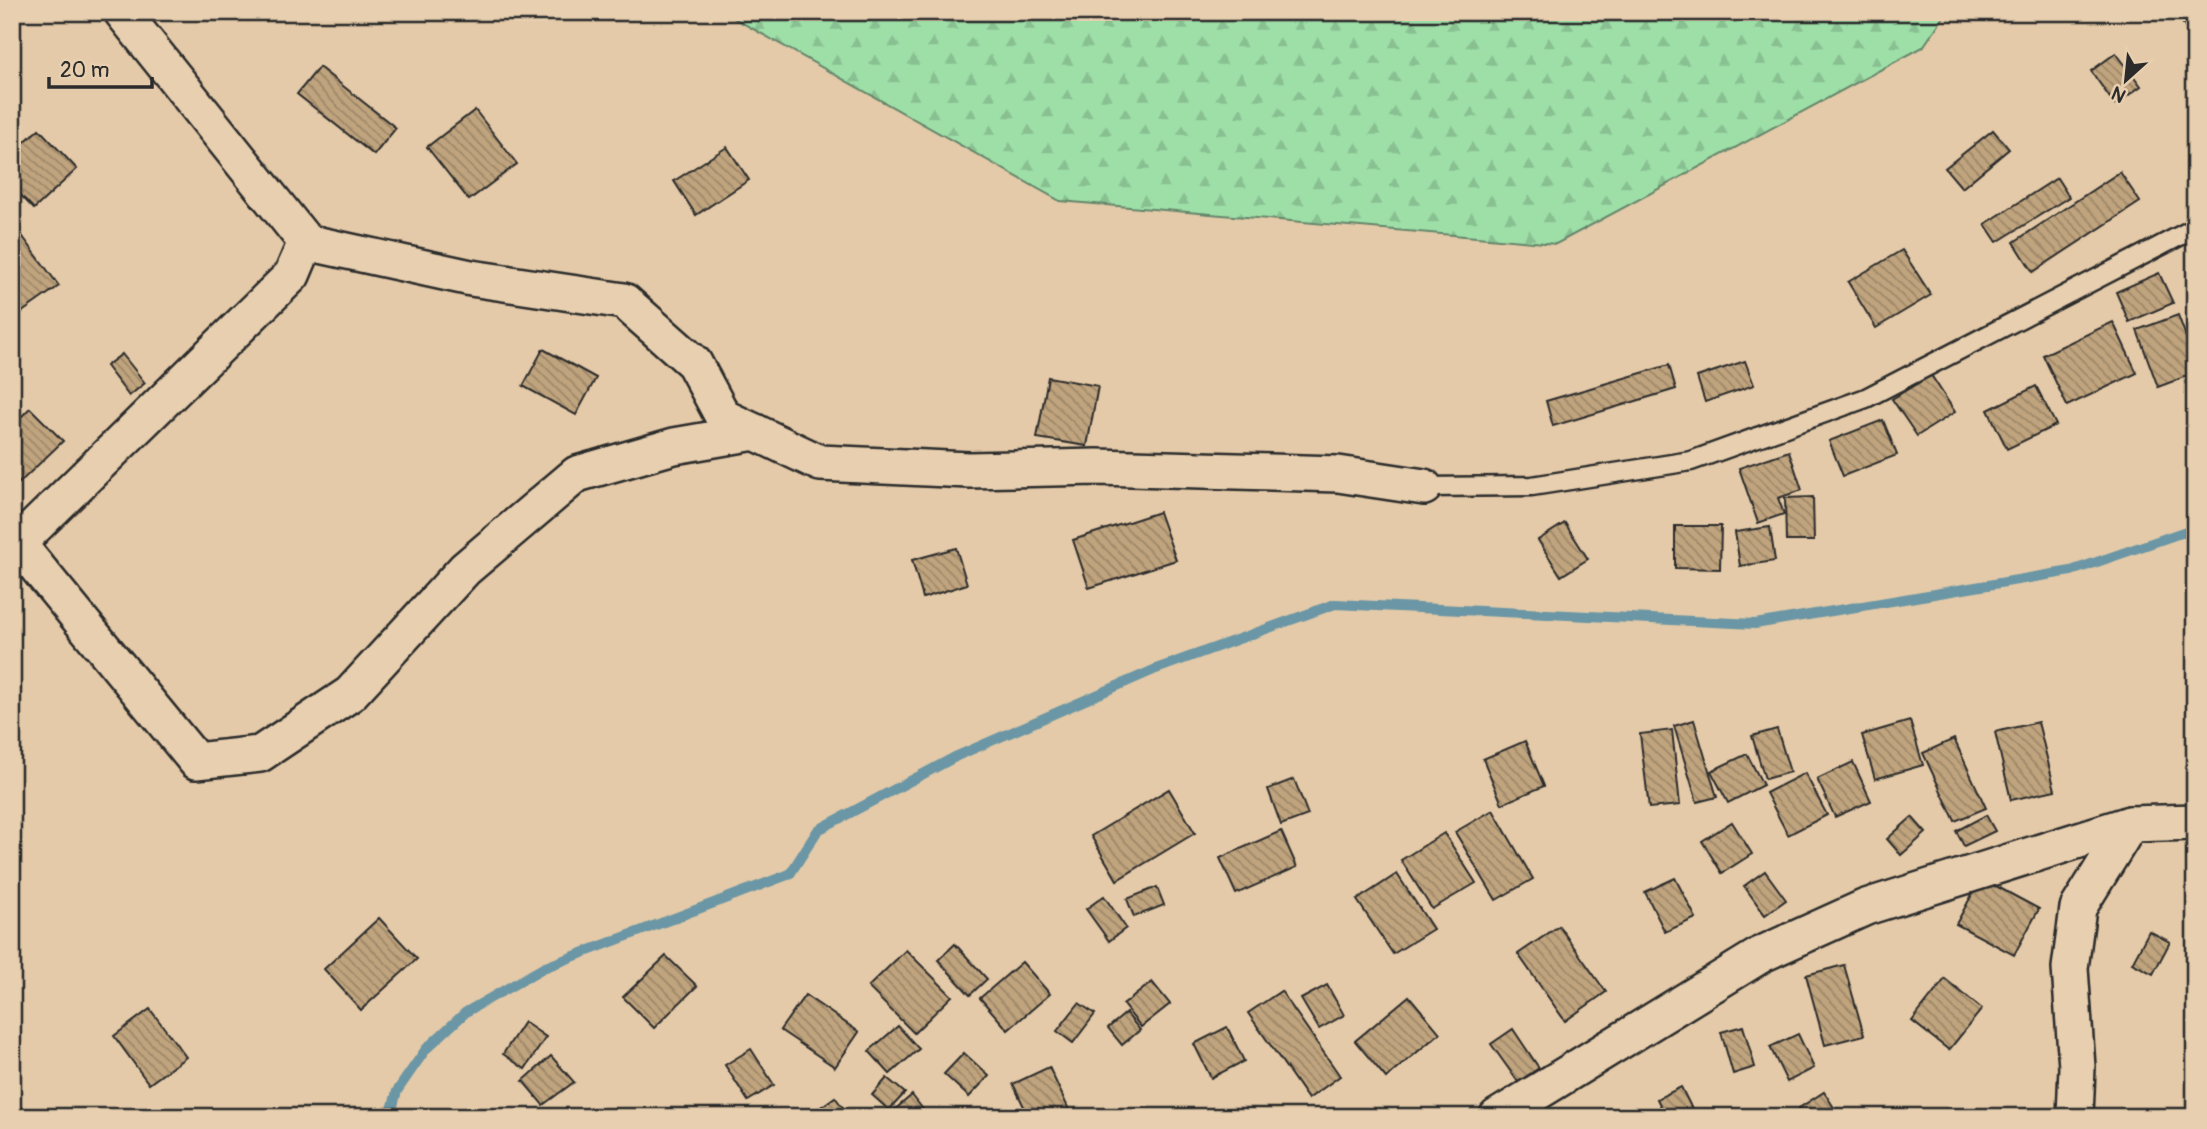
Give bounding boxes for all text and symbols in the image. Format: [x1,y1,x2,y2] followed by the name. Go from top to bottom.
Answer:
[49,46,152,90] scale bar
[2092,46,2162,116] north arrow
[60,57,109,84] text: 20 m
[2107,81,2130,108] text: N

